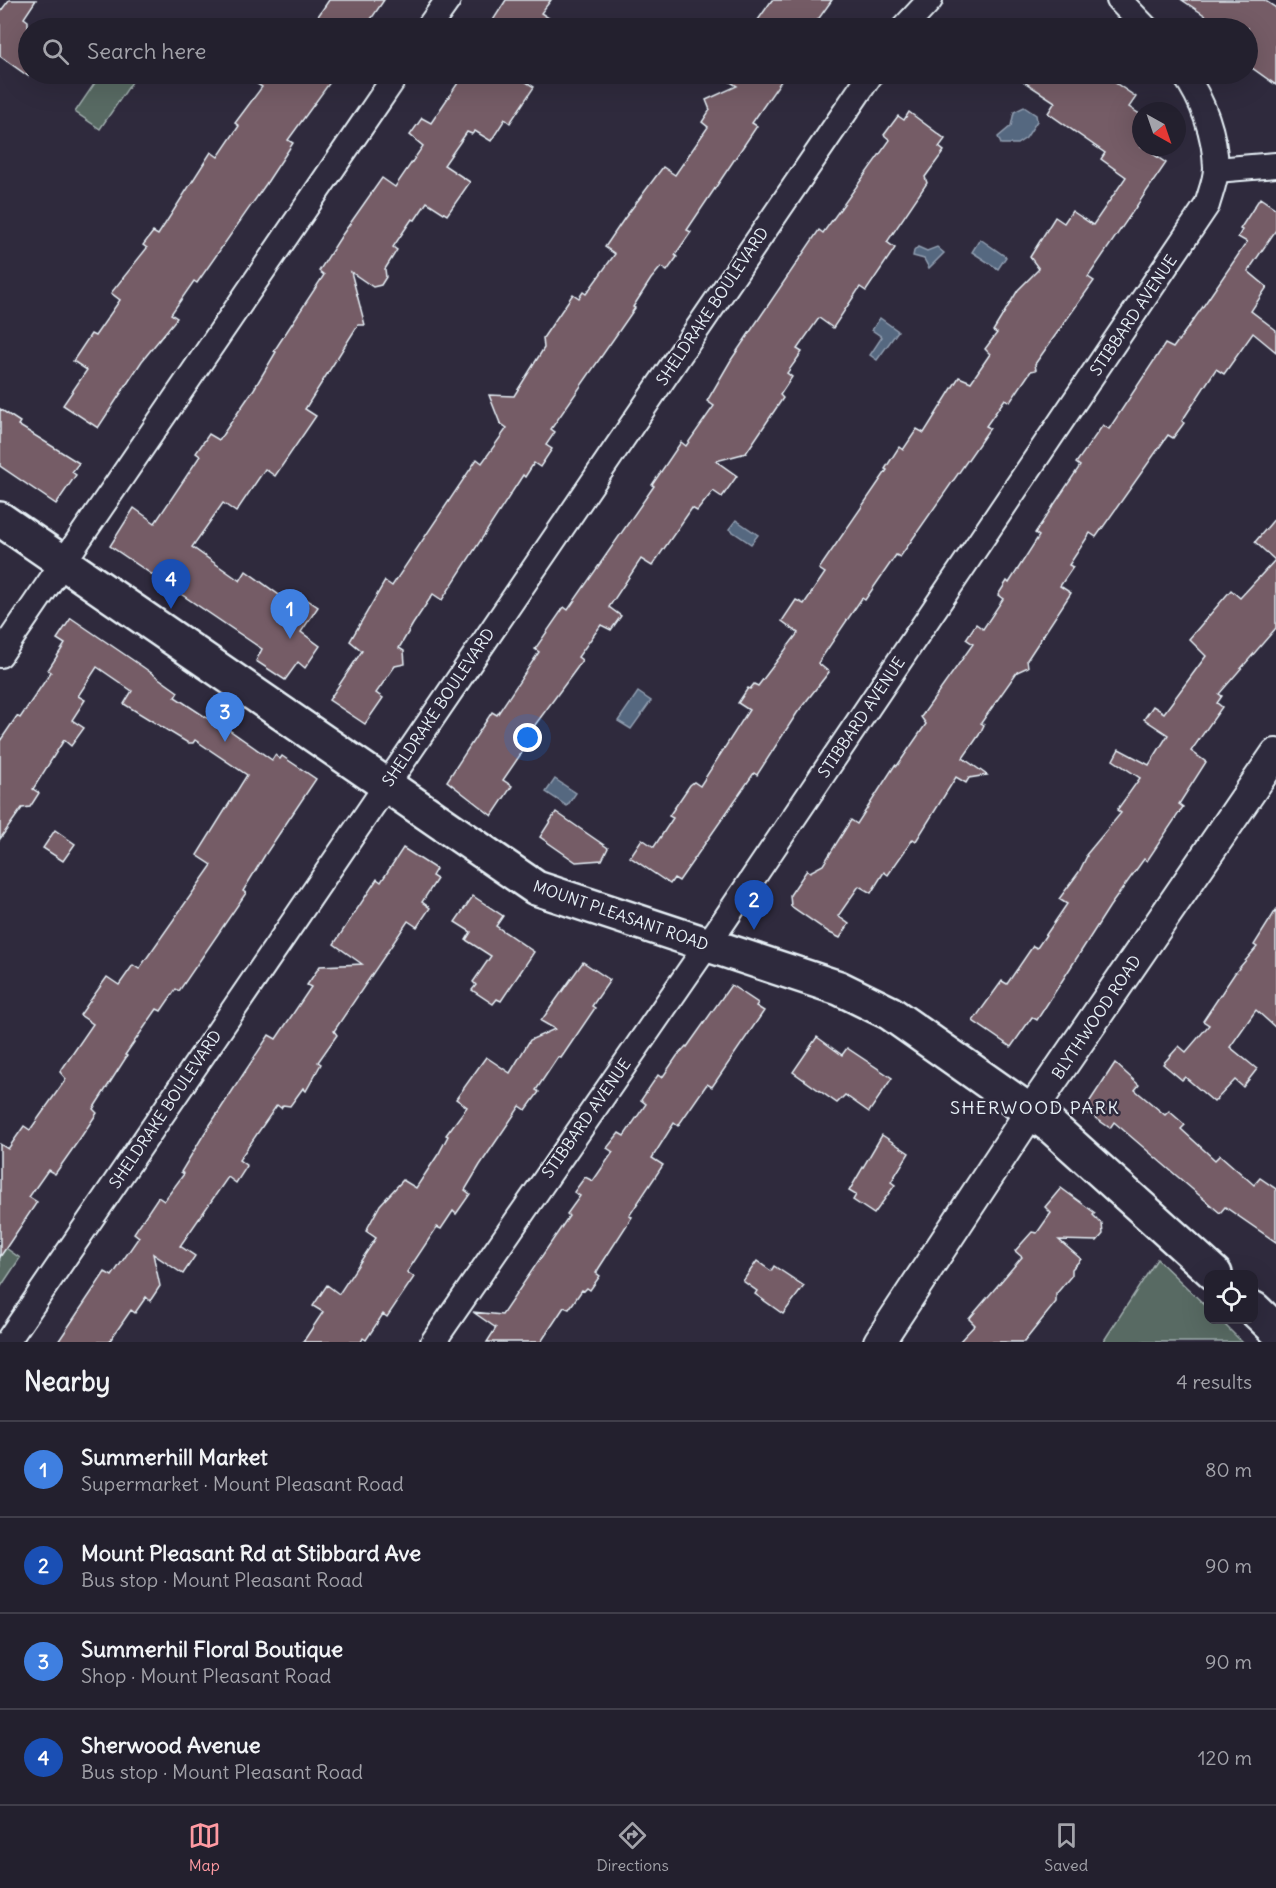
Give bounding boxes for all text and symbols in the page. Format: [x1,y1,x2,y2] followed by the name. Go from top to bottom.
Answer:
[18,18,1258,84] search box
[39,35,72,68] icon: search
[87,37,206,65] text: Search here
[1132,102,1186,156] north arrow
[652,223,772,389] street label: SHELDRAKE BOULEVARD
[1085,251,1181,379] street label: STIBBARD AVENUE
[152,560,190,609] pin: 4
[270,590,310,639] pin: 1
[378,624,498,790] street label: SHELDRAKE BOULEVARD
[813,653,909,781] street label: STIBBARD AVENUE
[206,692,244,742] pin: 3
[513,723,542,752] your location
[531,876,711,954] street label: MOUNT PLEASANT ROAD
[734,880,774,930] pin: 2
[1047,951,1145,1083] street label: BLYTHWOOD ROAD
[105,1026,225,1192] street label: SHELDRAKE BOULEVARD
[537,1054,635,1182] street label: STIBBARD AVENUE
[950,1096,1120,1119] district label: SHERWOOD PARK
[1204,1270,1258,1324] map controls
[1204,1270,1258,1324] button: locate
[24,1365,110,1398] text: Nearby
[1176,1369,1252,1394] text: 4 results
[81,1443,268,1471] text: Summerhill Market
[40,1457,47,1482] text: 1
[1205,1457,1252,1482] text: 80 m
[81,1471,404,1496] text: Supermarket · Mount Pleasant Road
[81,1539,421,1567] text: Mount Pleasant Rd at Stibbard Ave
[38,1553,49,1578] text: 2
[1205,1553,1252,1578] text: 90 m
[81,1567,363,1592] text: Bus stop · Mount Pleasant Road
[81,1635,343,1663] text: Summerhil Floral Boutique
[38,1649,49,1674] text: 3
[1205,1649,1252,1674] text: 90 m
[81,1663,331,1688] text: Shop · Mount Pleasant Road
[81,1731,261,1759] text: Sherwood Avenue
[38,1745,49,1770] text: 4
[1198,1745,1252,1770] text: 120 m
[81,1759,363,1784] text: Bus stop · Mount Pleasant Road
[188,1819,221,1875] tab: Map
[596,1819,669,1875] tab: Directions
[1044,1819,1088,1875] tab: Saved

